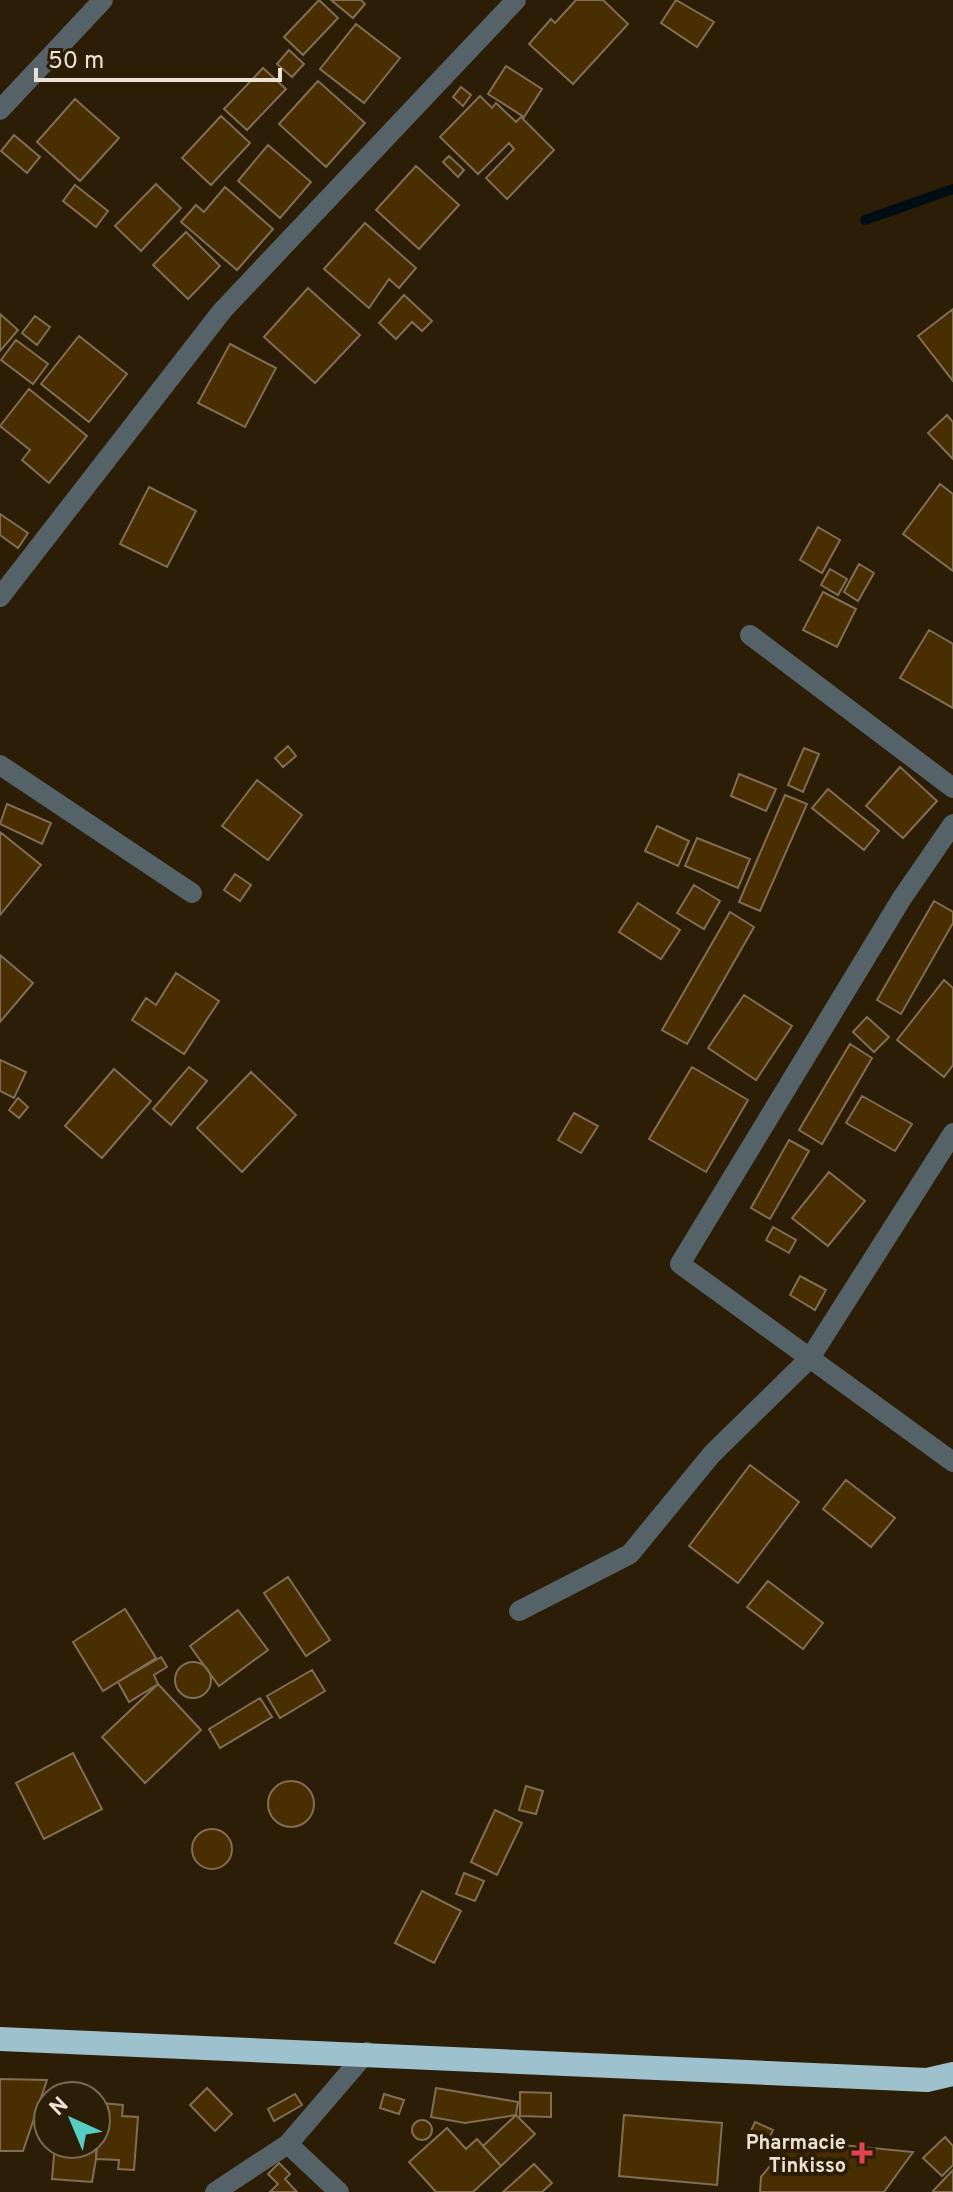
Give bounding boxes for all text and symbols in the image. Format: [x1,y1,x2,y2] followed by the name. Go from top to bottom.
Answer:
[36,32,280,82] scale bar
[48,47,104,77] text: 50 m
[32,2080,112,2160] north arrow
[45,2092,75,2123] text: N
[746,2131,846,2180] place label: Pharmacie Tinkisso
[853,2144,871,2162] marker: Pharmacie Tinkisso

